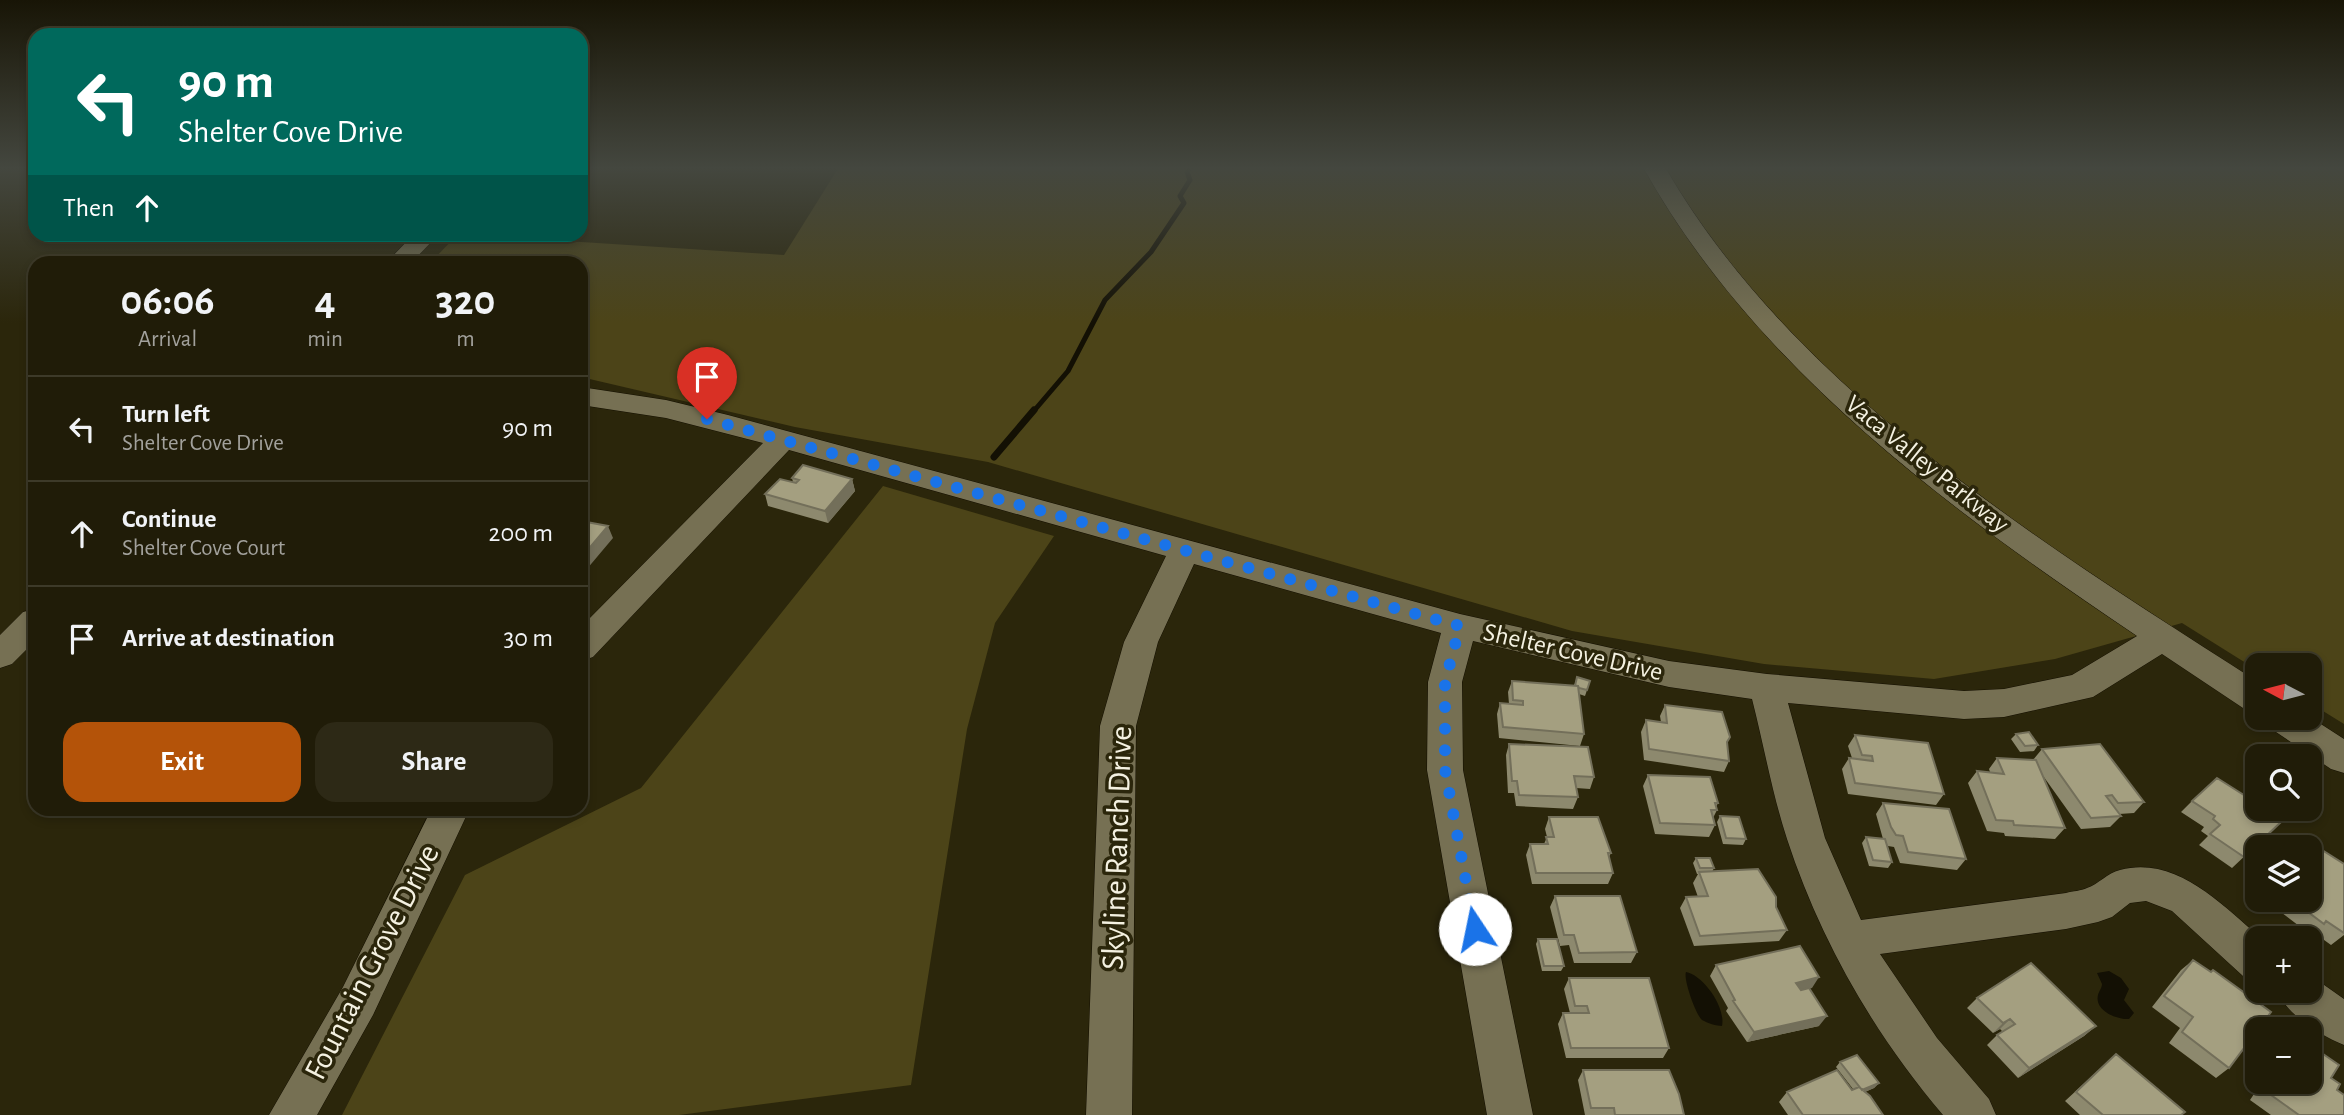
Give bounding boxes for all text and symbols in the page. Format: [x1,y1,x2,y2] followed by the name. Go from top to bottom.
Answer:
[63,56,154,147] icon: left
[178,58,274,107] text: 90 m
[178,116,403,148] text: Shelter Cove Drive
[128,189,166,227] icon: ahead
[63,195,114,221] text: Then
[121,280,215,322] text: 06:06
[315,280,336,322] text: 4
[436,280,495,322] text: 320
[138,328,197,351] text: Arrival
[307,328,343,351] text: min
[456,328,475,351] text: m
[677,347,737,419] pin
[688,358,726,396] icon: arrive
[1840,390,2014,538] street label: Vaca Valley Parkway
[122,401,210,427] text: Turn left
[63,410,101,448] icon: left
[502,415,553,441] text: 90 m
[122,432,284,455] text: Shelter Cove Drive
[122,506,217,532] text: Continue
[63,515,101,553] icon: ahead
[489,520,553,546] text: 200 m
[122,537,285,560] text: Shelter Cove Court
[1481,619,1665,685] street label: Shelter Cove Drive
[63,620,101,658] icon: arrive
[122,625,335,651] text: Arrive at destination
[503,625,553,651] text: 30 m
[2245,653,2322,730] north arrow
[2245,653,2322,1094] map controls
[63,722,301,802] button: Exit
[315,722,553,802] button: Share
[1097,725,1137,971] street label: Skyline Ranch Drive
[2245,744,2322,821] button: search
[2245,835,2322,912] button: layers
[299,839,445,1085] street label: Fountain Grove Drive
[1438,892,1512,966] position arrow
[2245,926,2322,1003] button: +
[2245,1017,2322,1094] button: −

